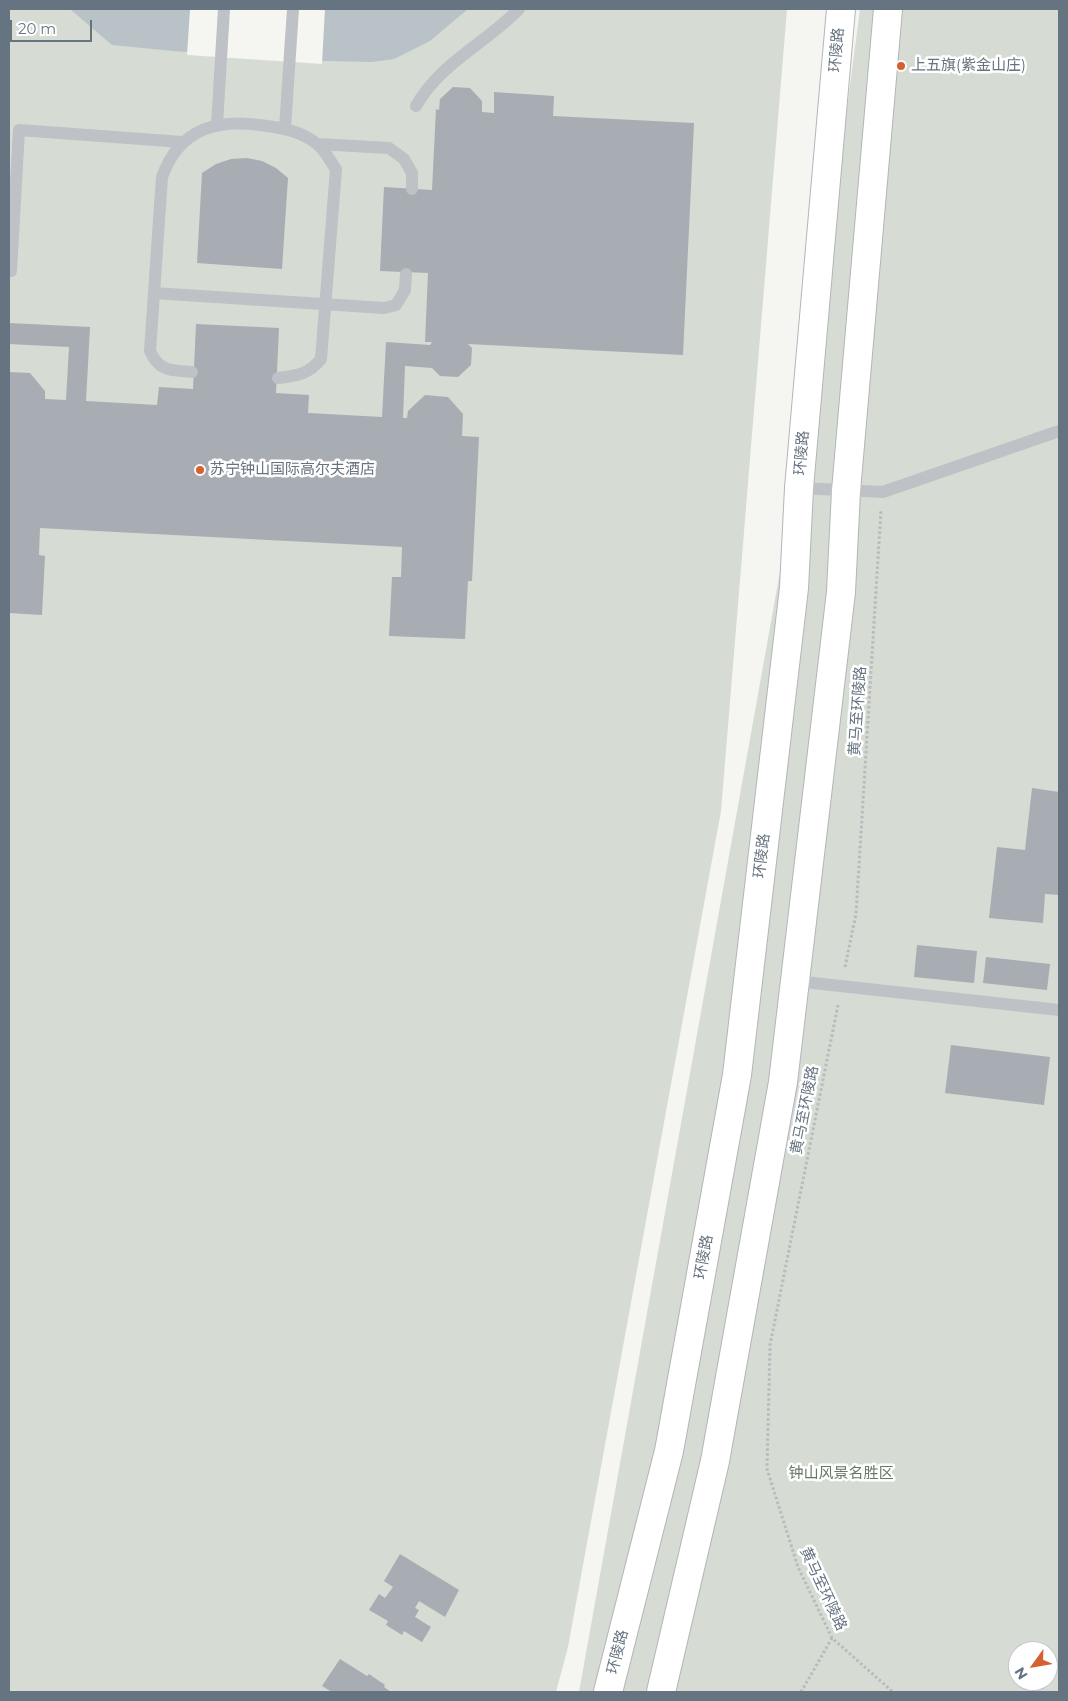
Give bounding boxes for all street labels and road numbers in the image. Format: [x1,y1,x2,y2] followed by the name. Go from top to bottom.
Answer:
[826,27,848,73] street label: 环陵路
[791,430,813,476] street label: 环陵路
[846,665,870,757] street label: 黄马至环陵路
[750,833,774,879] street label: 环陵路
[788,1064,822,1156] street label: 黄马至环陵路
[691,1233,717,1281] street label: 环陵路
[796,1544,850,1634] street label: 黄马至环陵路
[604,1628,632,1676] street label: 环陵路

